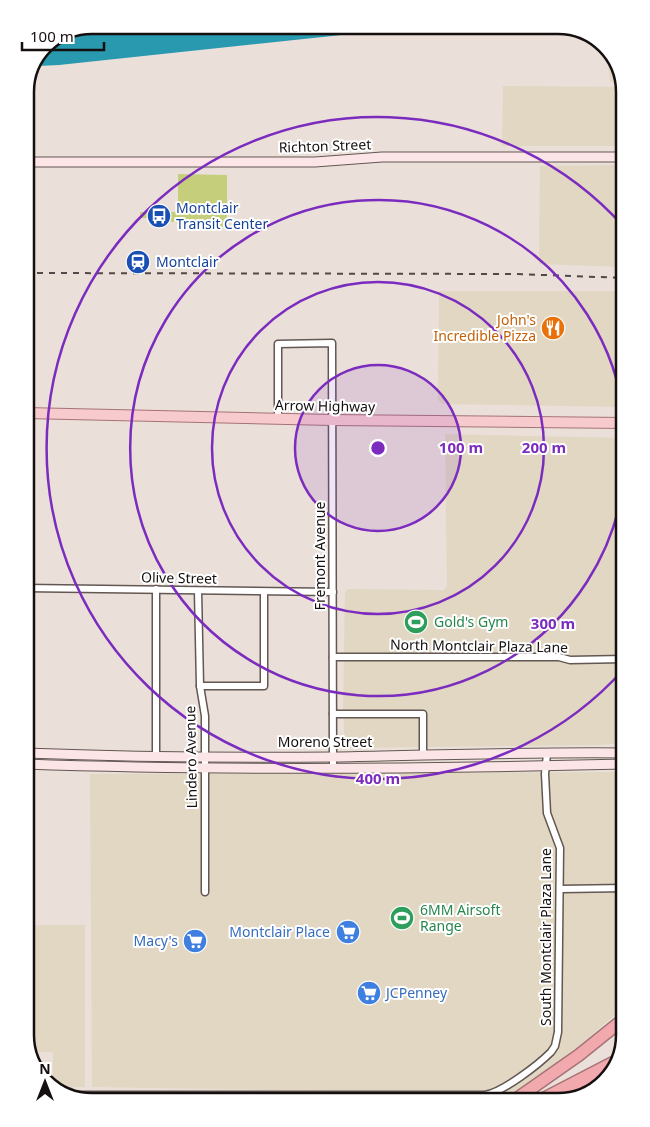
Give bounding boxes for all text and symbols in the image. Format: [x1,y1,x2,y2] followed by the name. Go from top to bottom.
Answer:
[22,20,105,52] scale bar
[30,26,74,46] text: 100 m
[278,134,372,157] street label: Richton Street
[176,198,268,233] place label: Montclair Transit Center
[146,203,172,229] bus stop icon: Montclair Transit Center
[125,249,151,275] station icon: Montclair
[156,252,219,271] place label: Montclair
[433,310,536,345] place label: John's Incredible Pizza
[540,315,566,341] restaurant icon: John's Incredible Pizza
[275,395,376,416] street label: Arrow Highway
[439,437,483,457] text: 100 m
[522,437,566,457] text: 200 m
[369,439,387,457] centre of rings
[310,502,329,610] street label: Fremont Avenue
[141,567,217,588] street label: Olive Street
[403,609,429,635] sports icon: Gold's Gym
[434,612,508,631] place label: Gold's Gym
[531,613,575,633] text: 300 m
[390,634,568,657] street label: North Montclair Plaza Lane
[180,705,201,809] street label: Lindero Avenue
[278,732,372,751] street label: Moreno Street
[356,768,400,788] text: 400 m
[536,848,555,1026] street label: South Montclair Plaza Lane
[420,900,500,935] place label: 6MM Airsoft Range
[389,905,415,931] sports icon: 6MM Airsoft Range
[335,919,361,945] supermarket icon: Montclair Place
[229,922,330,941] place label: Montclair Place
[182,928,208,954] supermarket icon: Macy's
[134,931,178,950] place label: Macy's
[356,980,382,1006] supermarket icon: JCPenney
[384,983,448,1002] place label: JCPenney
[20,1057,70,1107] north arrow
[39,1059,51,1078] text: N

